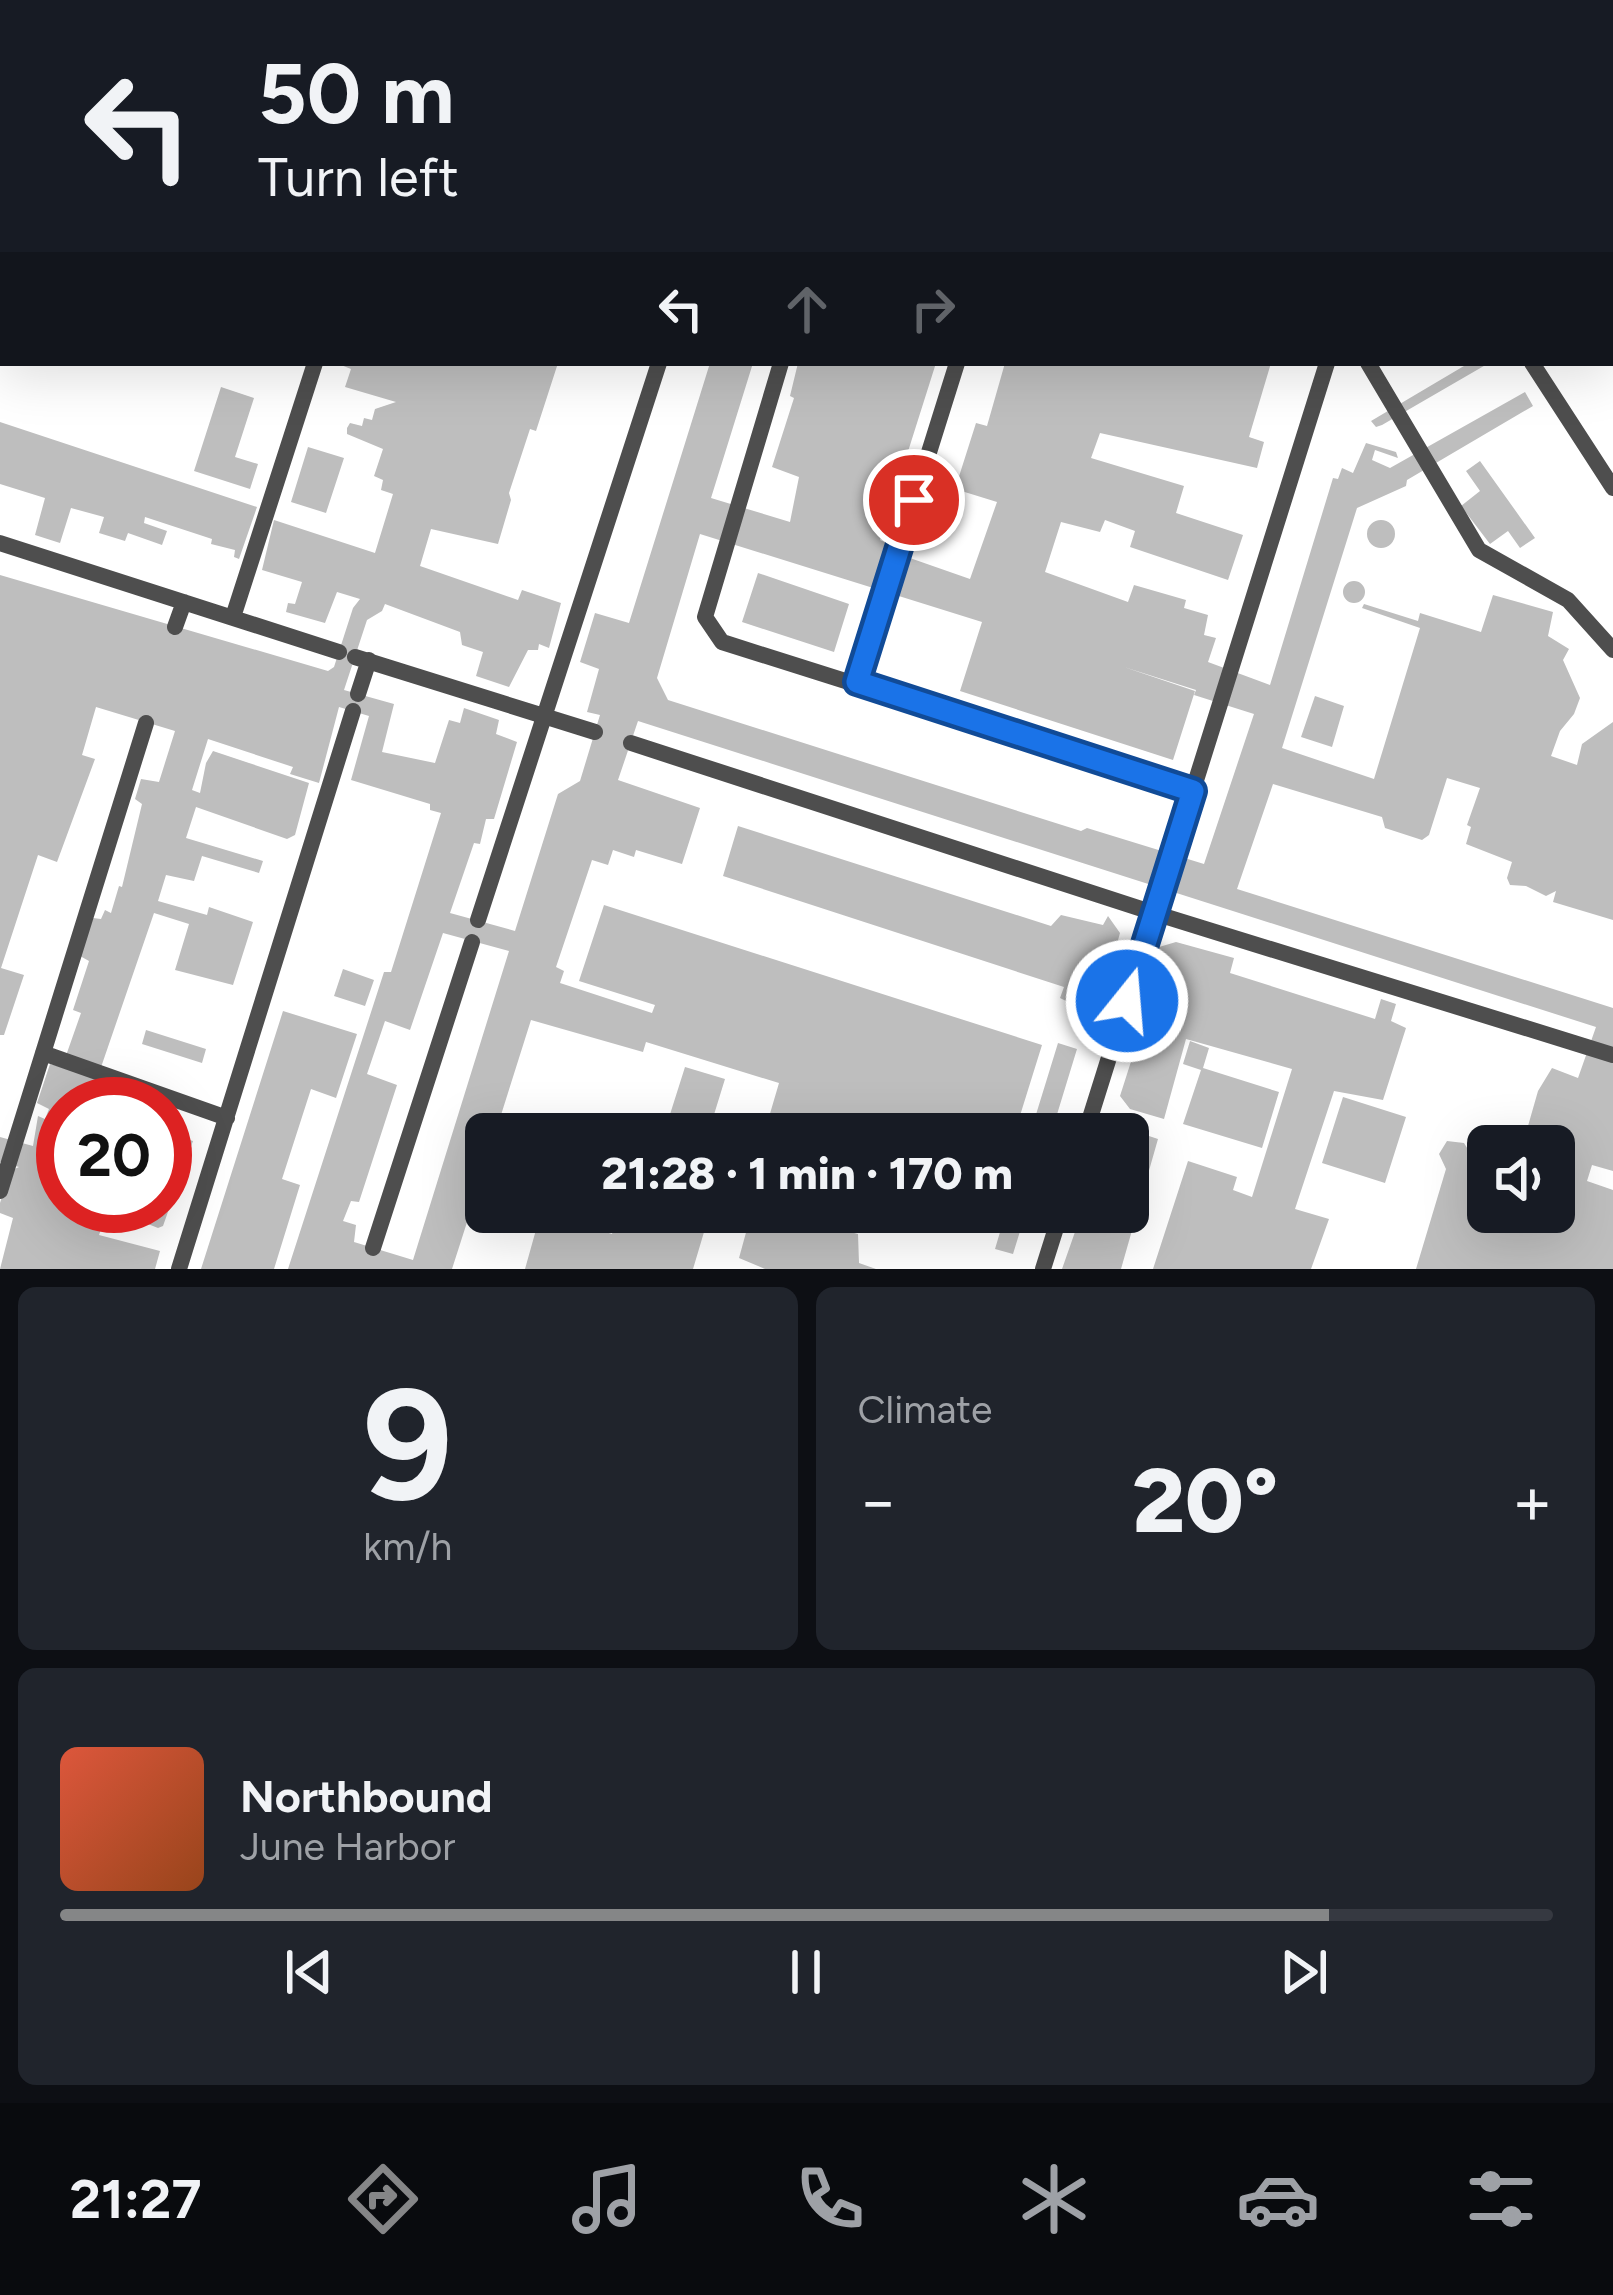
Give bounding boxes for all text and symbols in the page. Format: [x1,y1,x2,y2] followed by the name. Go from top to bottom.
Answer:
[258,43,454,144] text: 50 m
[60,48,216,204] icon: left
[258,145,459,210] text: Turn left
[648,276,714,342] icon: left
[774,276,840,342] icon: ahead
[900,276,966,342] icon: right
[863,449,965,551] pin
[881,467,947,533] icon: arrive
[1064,938,1190,1064] position arrow
[36,1077,192,1233] speed limit sign: 20
[1467,1125,1575,1233] map controls
[1467,1125,1575,1233] button: sound
[601,1146,1013,1200] text: 21:28 · 1 min · 170 m
[363,1351,453,1538] text: 9
[858,1386,992,1433] text: Climate
[1132,1446,1278,1555] text: 20°
[858,1461,899,1541] text: −
[1512,1461,1553,1541] text: +
[363,1523,452,1570] text: km/h
[240,1769,493,1823] text: Northbound
[240,1823,456,1870] text: June Harbor
[276,1939,342,2005] icon: previous
[773,1939,839,2005] icon: pause
[1271,1939,1337,2005] icon: next
[341,2157,425,2241] icon: directions
[565,2157,649,2241] icon: music
[788,2157,872,2241] icon: phone
[1012,2157,1096,2241] icon: climate
[1236,2157,1320,2241] icon: car
[1459,2157,1543,2241] icon: filters
[70,2167,201,2232] text: 21:27

